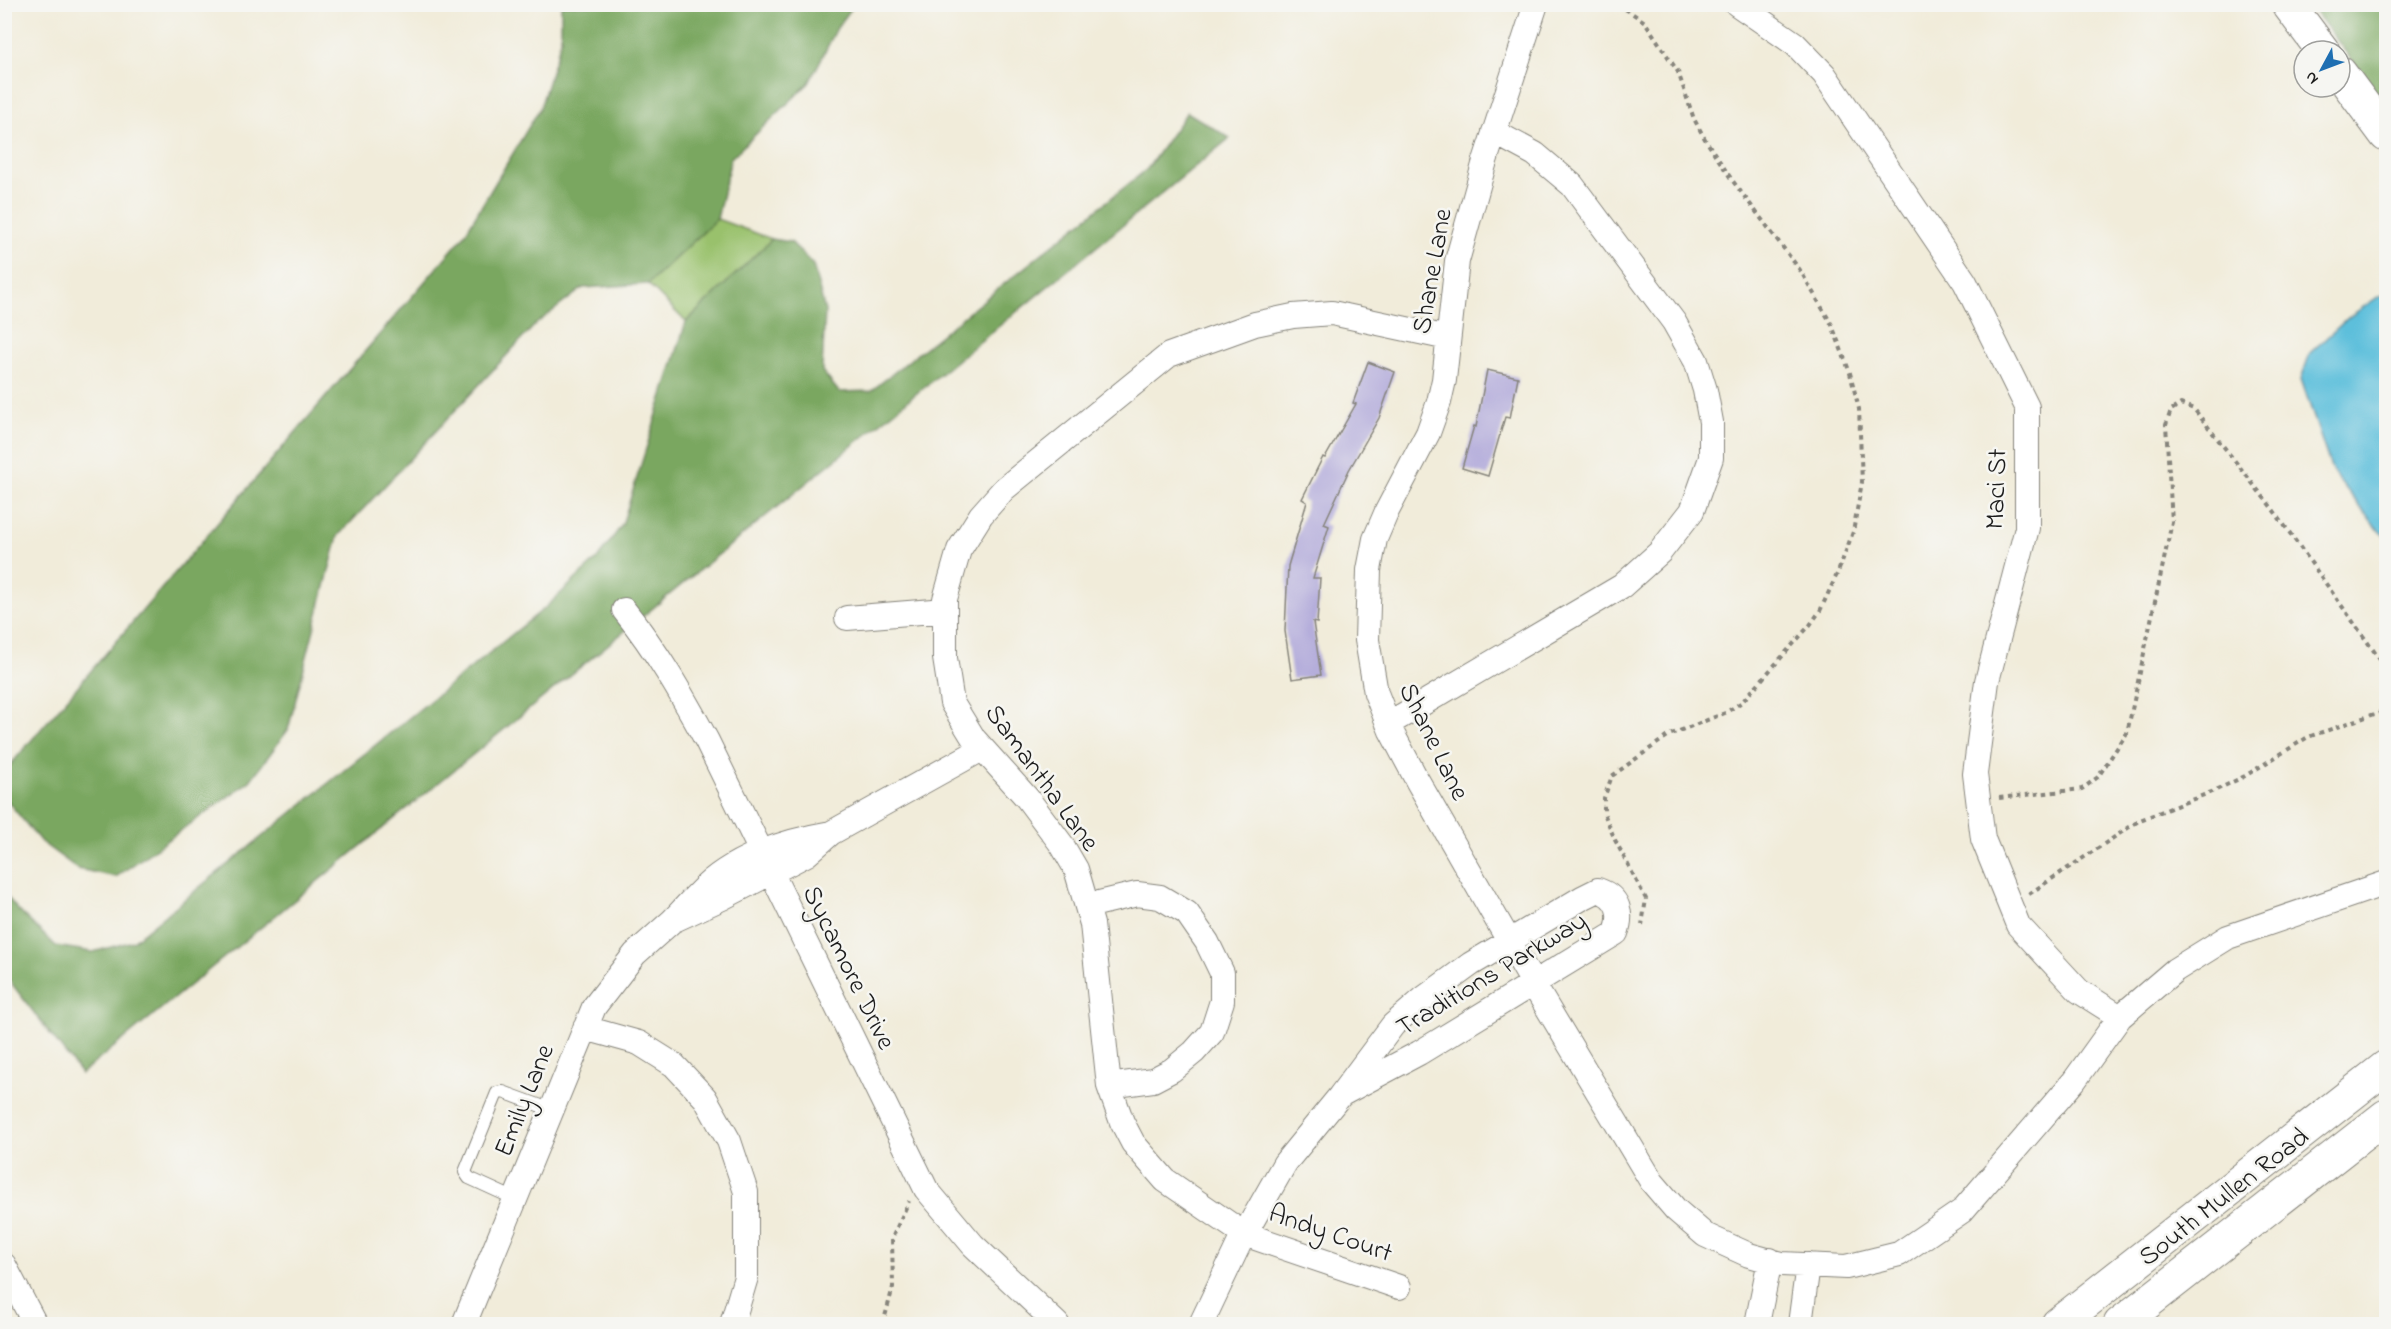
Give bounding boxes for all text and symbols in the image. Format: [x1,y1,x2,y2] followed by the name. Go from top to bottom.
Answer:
[2292,39,2352,99] north arrow
[2299,65,2325,89] text: N
[1403,205,1464,337] street label: Shane Lane
[1977,448,2018,530] street label: Maci St
[1387,677,1478,808] street label: Shane Lane
[974,697,1108,861] street label: Samantha Lane
[791,879,905,1058] street label: Sycamore Drive
[1390,903,1595,1048] street label: Traditions Parkway
[485,1038,566,1163] street label: Emily Lane
[2131,1119,2318,1277] street label: South Mullen Road
[1263,1195,1397,1274] street label: Andy Court

